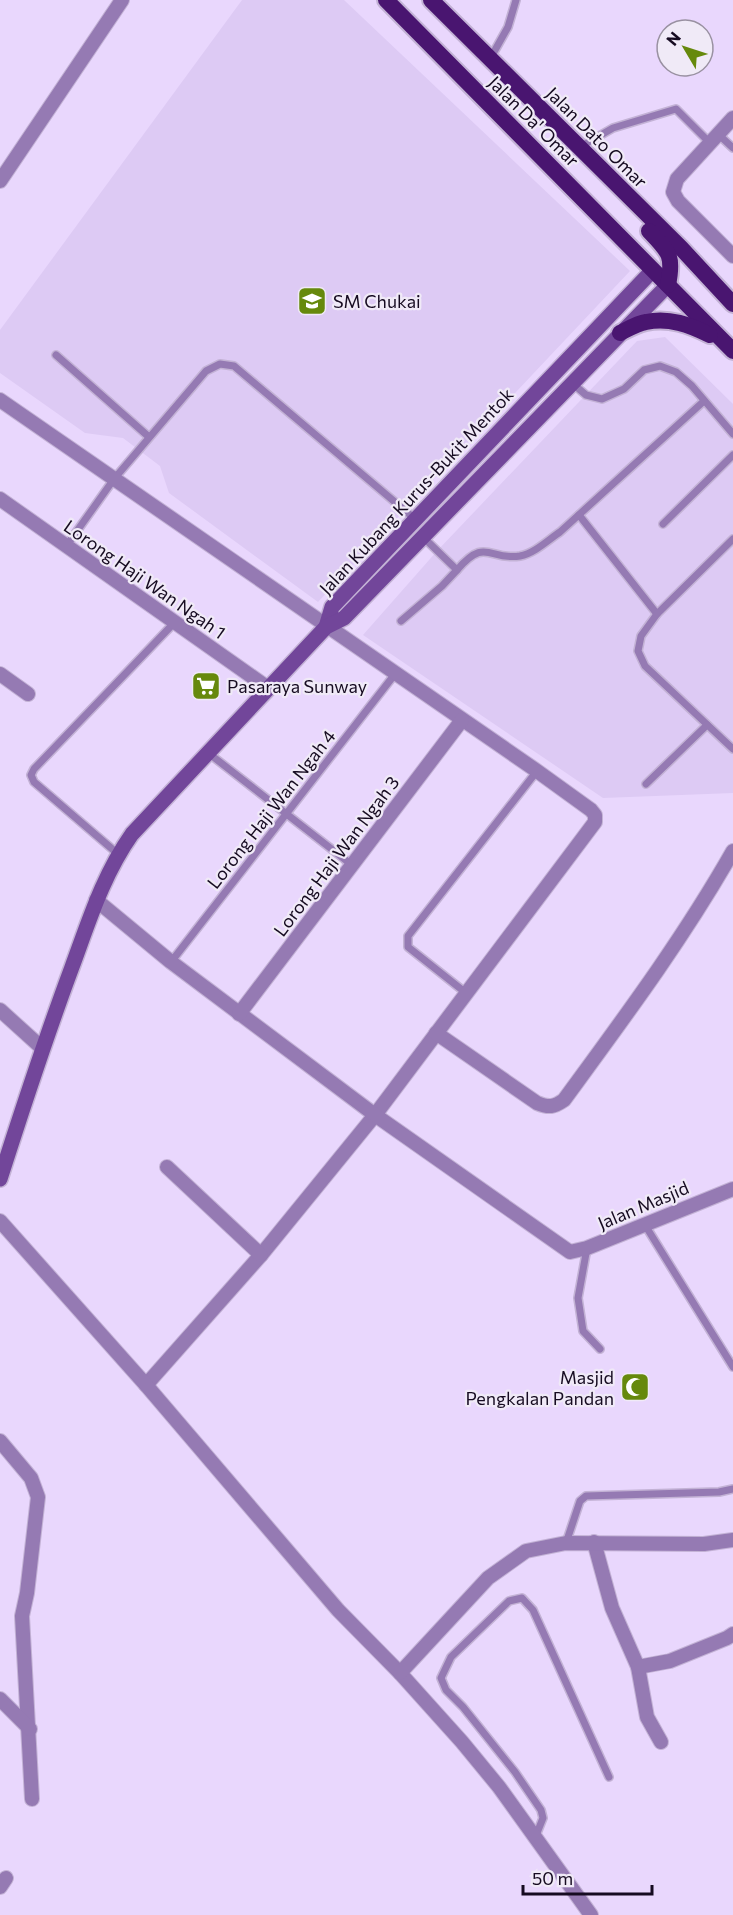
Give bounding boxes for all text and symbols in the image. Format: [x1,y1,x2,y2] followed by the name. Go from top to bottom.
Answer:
[655,18,715,78] north arrow
[662,28,684,49] text: N
[484,71,584,171] street label: Jalan Da' Omar
[542,82,652,192] street label: Jalan Dato Omar
[296,285,328,317] school or university icon: SM Chukai
[333,290,421,312] place label: SM Chukai
[314,383,518,599] street label: Jalan Kubang Kurus-Bukit Mentok
[60,515,230,643] street label: Lorong Haji Wan Ngah 1
[190,670,222,702] supermarket icon: Pasaraya Sunway
[227,675,367,697] place label: Pasaraya Sunway
[202,725,340,893] street label: Lorong Haji Wan Ngah 4
[269,772,403,940] street label: Lorong Haji Wan Ngah 3
[594,1176,692,1234] street label: Jalan Masjid
[465,1366,614,1409] place label: Masjid Pengkalan Pandan
[619,1371,651,1403] mosque icon: Masjid Pengkalan Pandan
[523,1858,652,1896] scale bar
[532,1867,573,1889] text: 50 m

